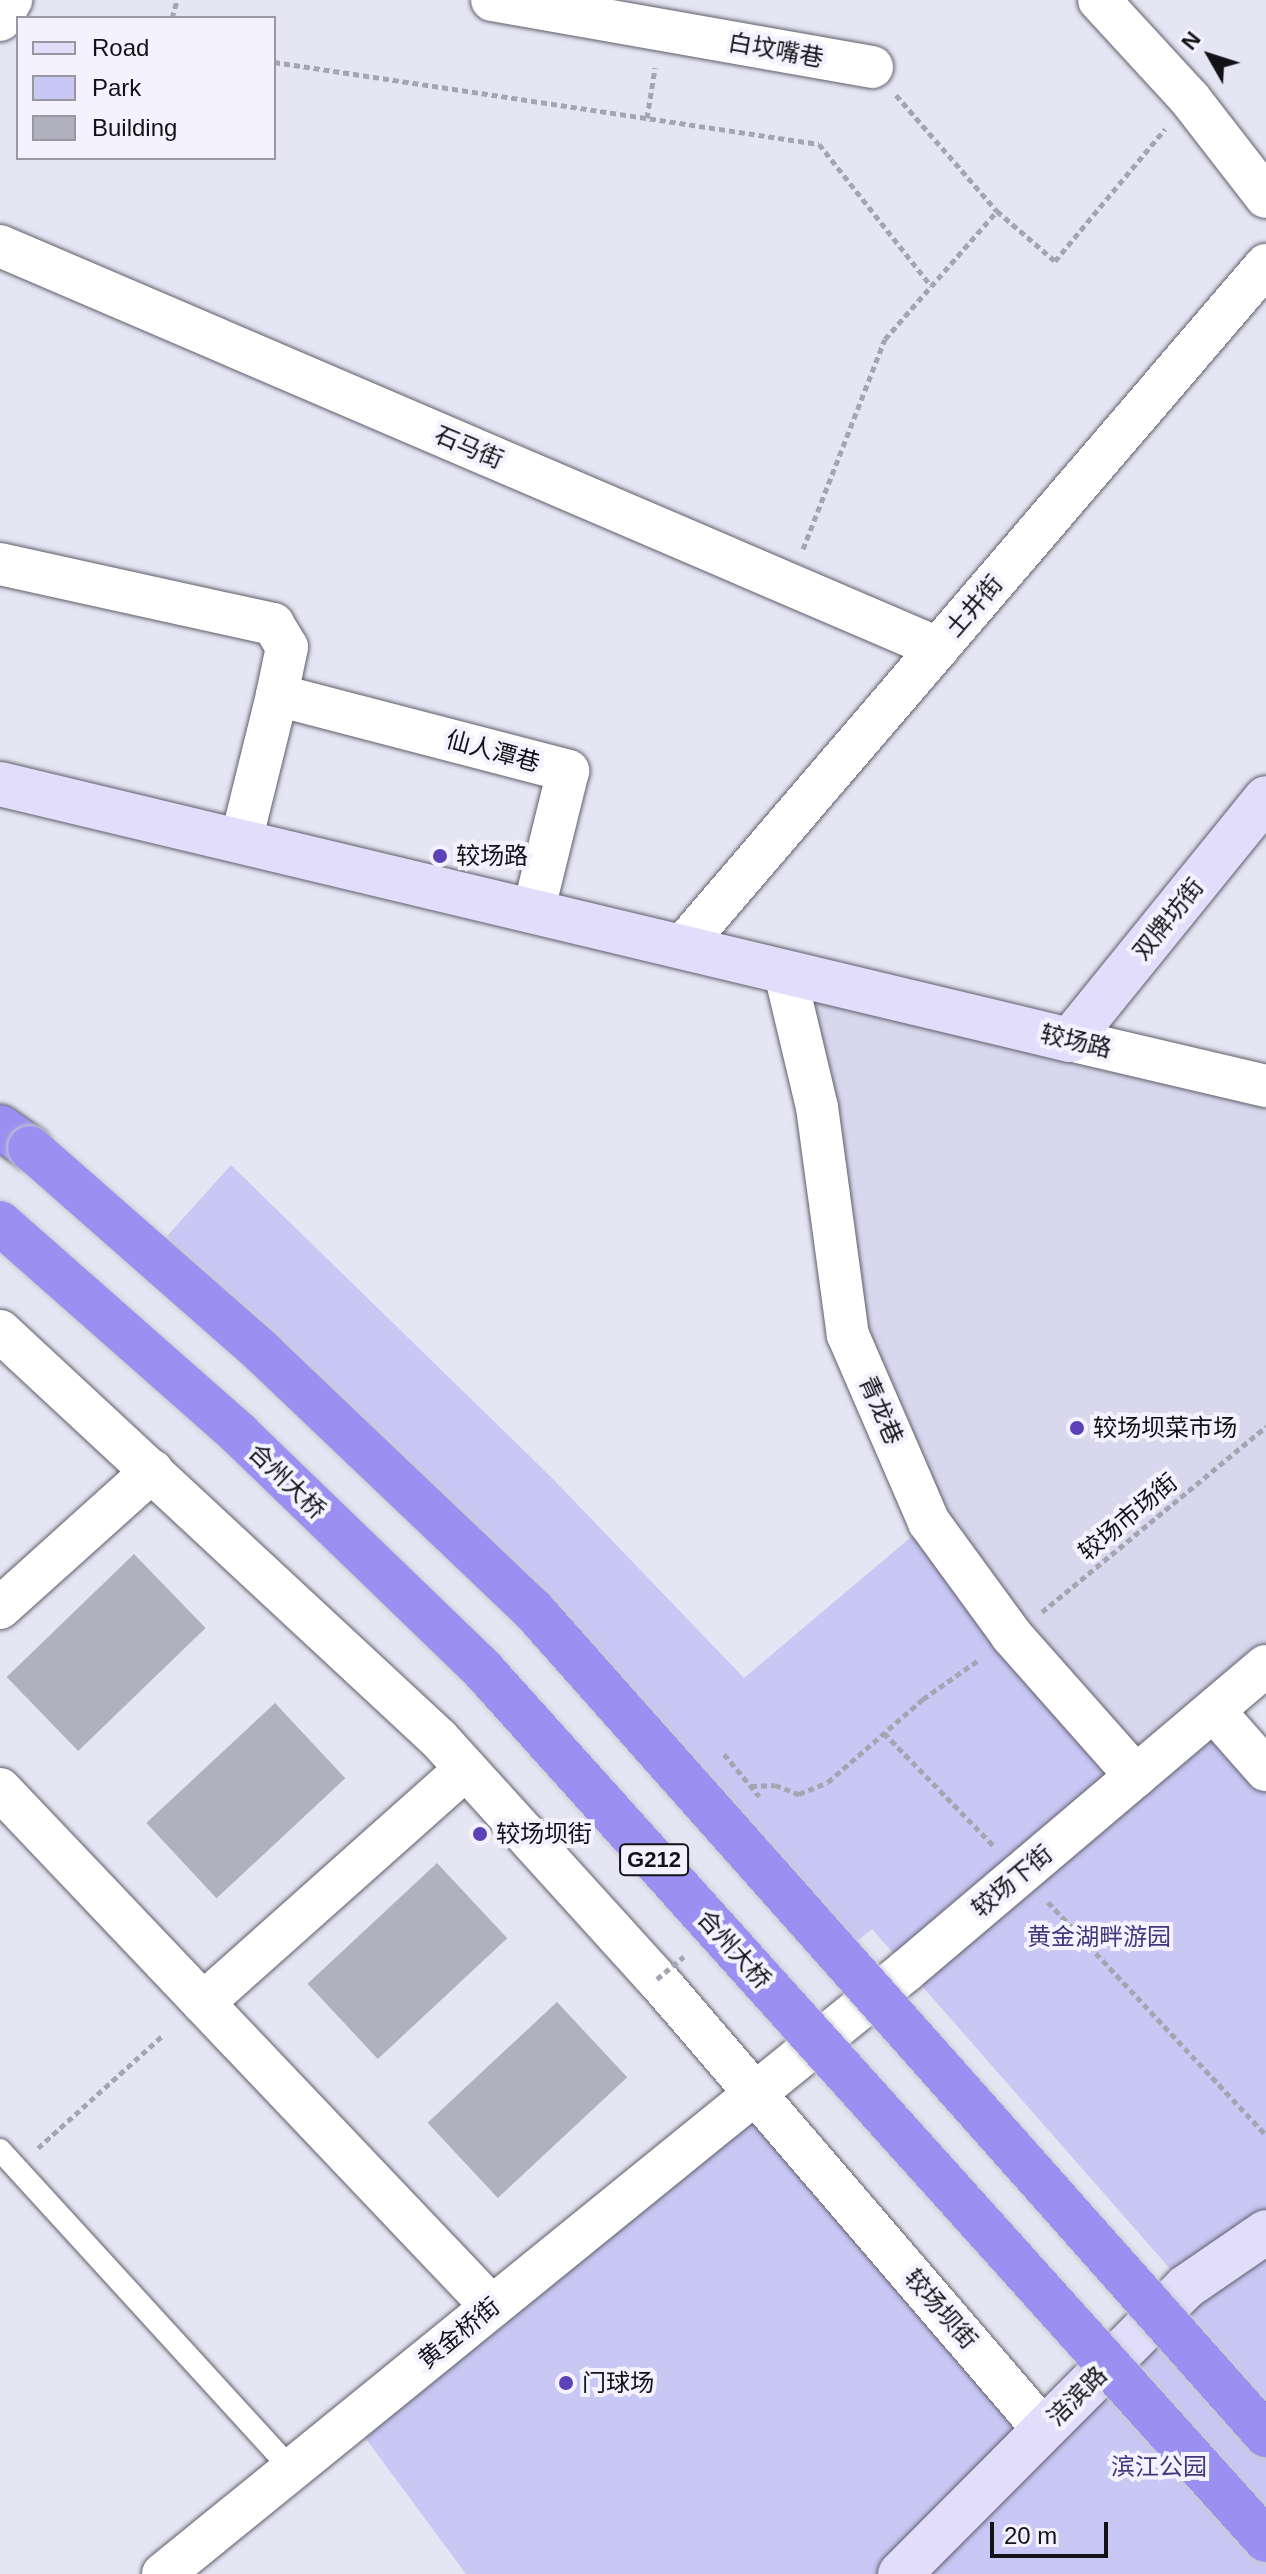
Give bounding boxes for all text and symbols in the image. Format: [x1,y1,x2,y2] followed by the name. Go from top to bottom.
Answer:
[16,16,276,160] legend
[1170,16,1250,96] north arrow
[726,27,826,73] street label: 白坟嘴巷
[1176,27,1206,55] text: N
[92,34,149,61] text: Road
[92,74,141,101] text: Park
[92,114,177,141] text: Building
[430,420,508,474] street label: 石马街
[940,569,1008,643] street label: 土井街
[443,725,543,777] street label: 仙人潭巷
[456,842,528,870] place label: 较场路
[431,847,449,865] marker: 较场路
[1127,873,1209,965] street label: 双牌坊街
[1038,1019,1114,1063] street label: 较场路
[853,1371,909,1449] street label: 青龙巷
[1093,1414,1237,1442] place label: 较场坝菜市场
[1068,1419,1086,1437] marker: 较场坝菜市场
[242,1437,332,1525] street label: 合州大桥
[1073,1467,1183,1567] street label: 较场市场街
[496,1820,592,1848] place label: 较场坝街
[471,1825,489,1843] marker: 较场坝街
[966,1839,1058,1923] street label: 较场下街
[618,1842,690,1878] road number: G212
[691,1904,777,1994] street label: 合州大桥
[1027,1923,1171,1951] park label: 黄金湖畔游园
[899,2263,983,2355] street label: 较场坝街
[413,2292,505,2374] street label: 黄金桥街
[1041,2360,1113,2432] street label: 涪滨路
[582,2369,654,2397] place label: 门球场
[557,2374,575,2392] marker: 门球场
[1111,2453,1207,2481] park label: 滨江公园
[994,2506,1112,2556] scale bar
[1004,2522,1057,2549] text: 20 m

